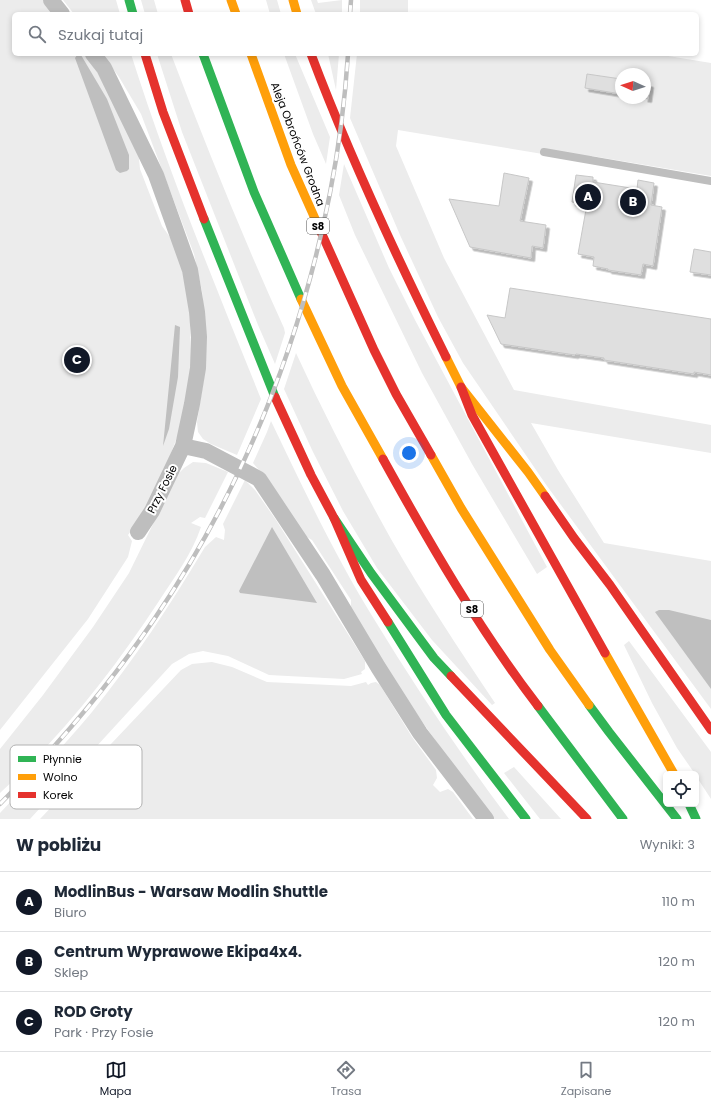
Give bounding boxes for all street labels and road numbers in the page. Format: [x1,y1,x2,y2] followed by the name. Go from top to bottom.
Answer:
[267,80,329,208] street label: Aleja Obrońców Grodna
[307,218,329,234] road number: S8
[143,462,181,516] street label: Przy Fosie
[461,601,483,617] road number: S8

